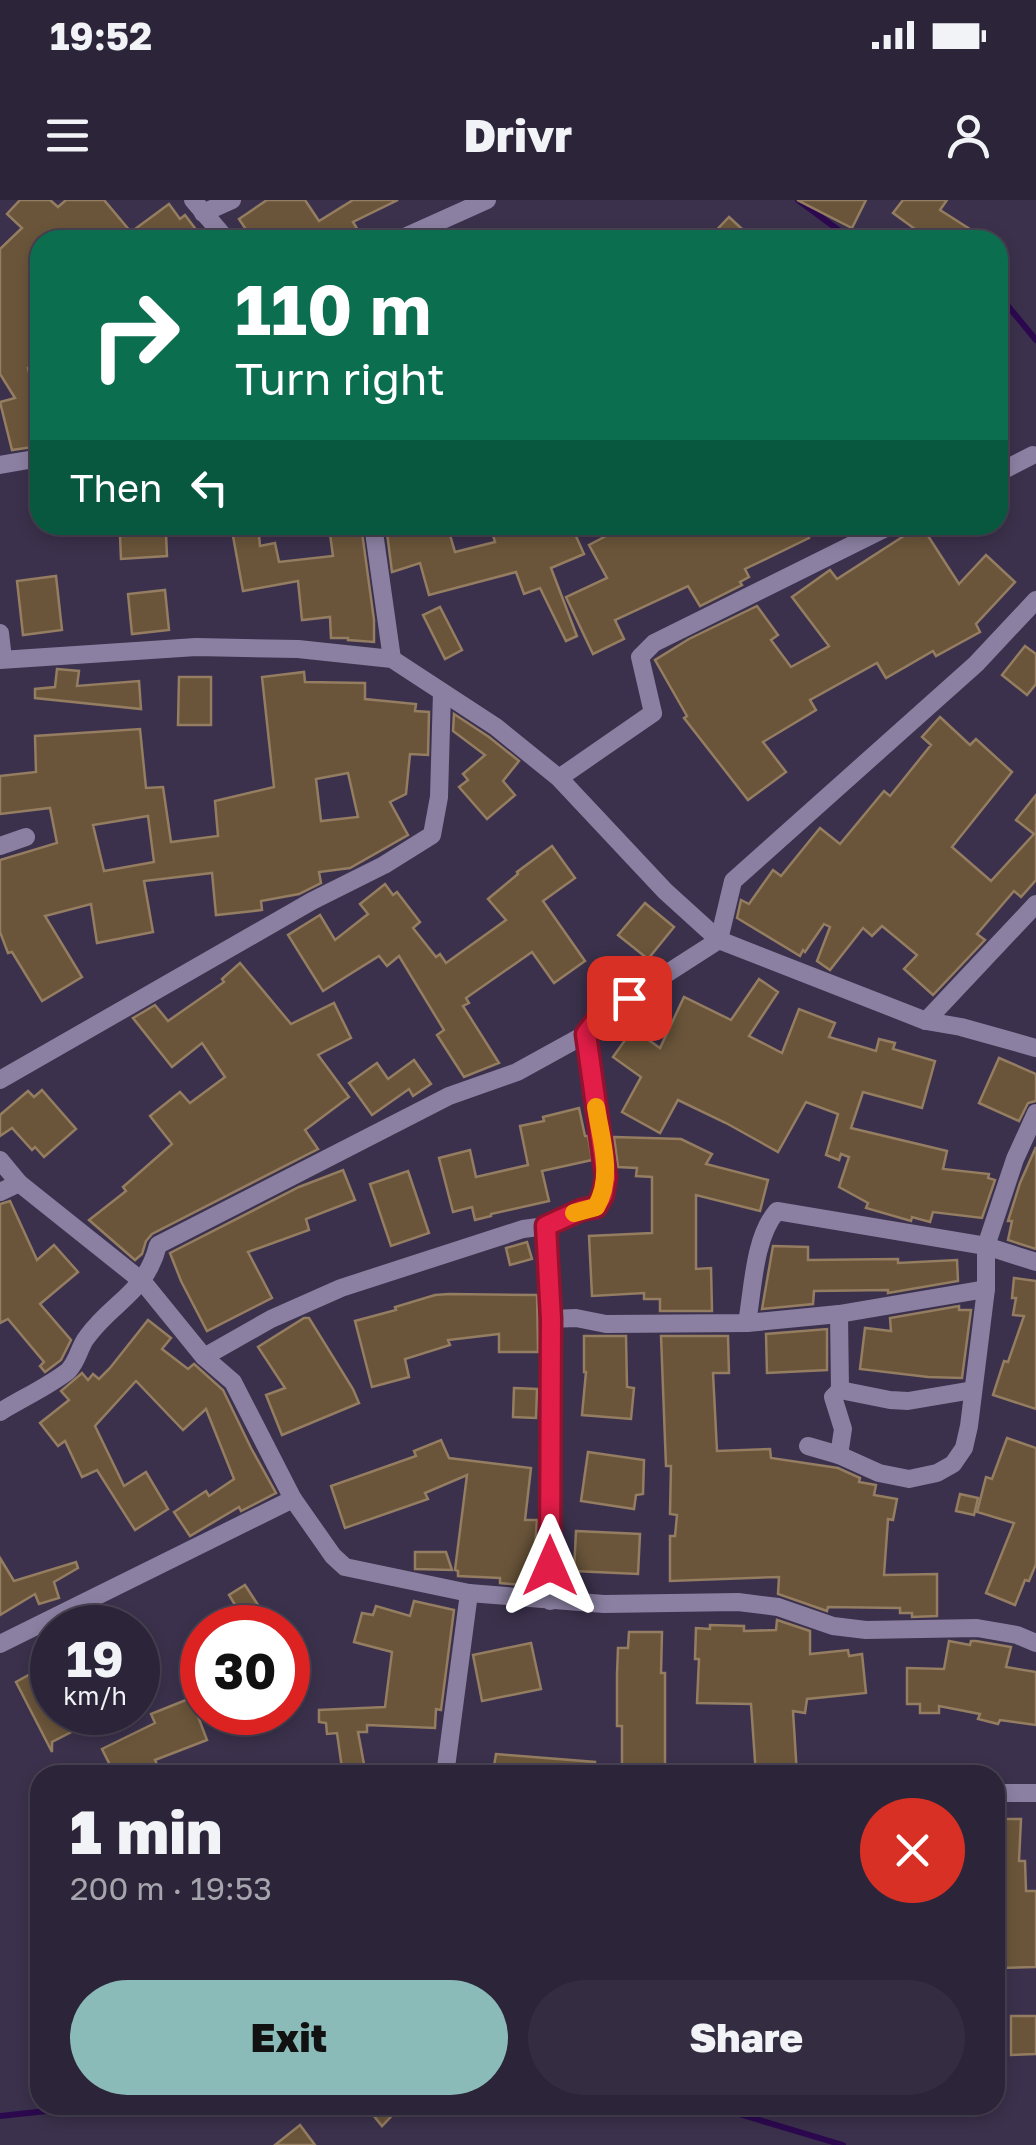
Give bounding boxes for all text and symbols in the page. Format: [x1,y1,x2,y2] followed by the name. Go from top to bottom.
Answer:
[50,13,152,58] text: 19:52
[40,108,95,163] icon: menu
[464,108,572,162] text: Drivr
[941,108,996,163] icon: person
[235,266,431,350] text: 110 m
[70,270,200,400] icon: right
[235,351,445,405] text: Turn right
[182,460,237,515] icon: left
[70,465,162,510] text: Then
[587,956,672,1041] pin
[602,971,657,1026] icon: arrive
[498,1514,602,1618] position arrow
[180,1605,310,1735] speed limit sign: 30
[66,1628,124,1688] text: 19
[63,1680,127,1711] text: km/h
[70,1795,222,1867] text: 1 min
[860,1798,965,1903] button: close
[70,1869,272,1907] text: 200 m · 19:53
[70,1980,508,2095] button: Exit
[528,1980,965,2095] button: Share

